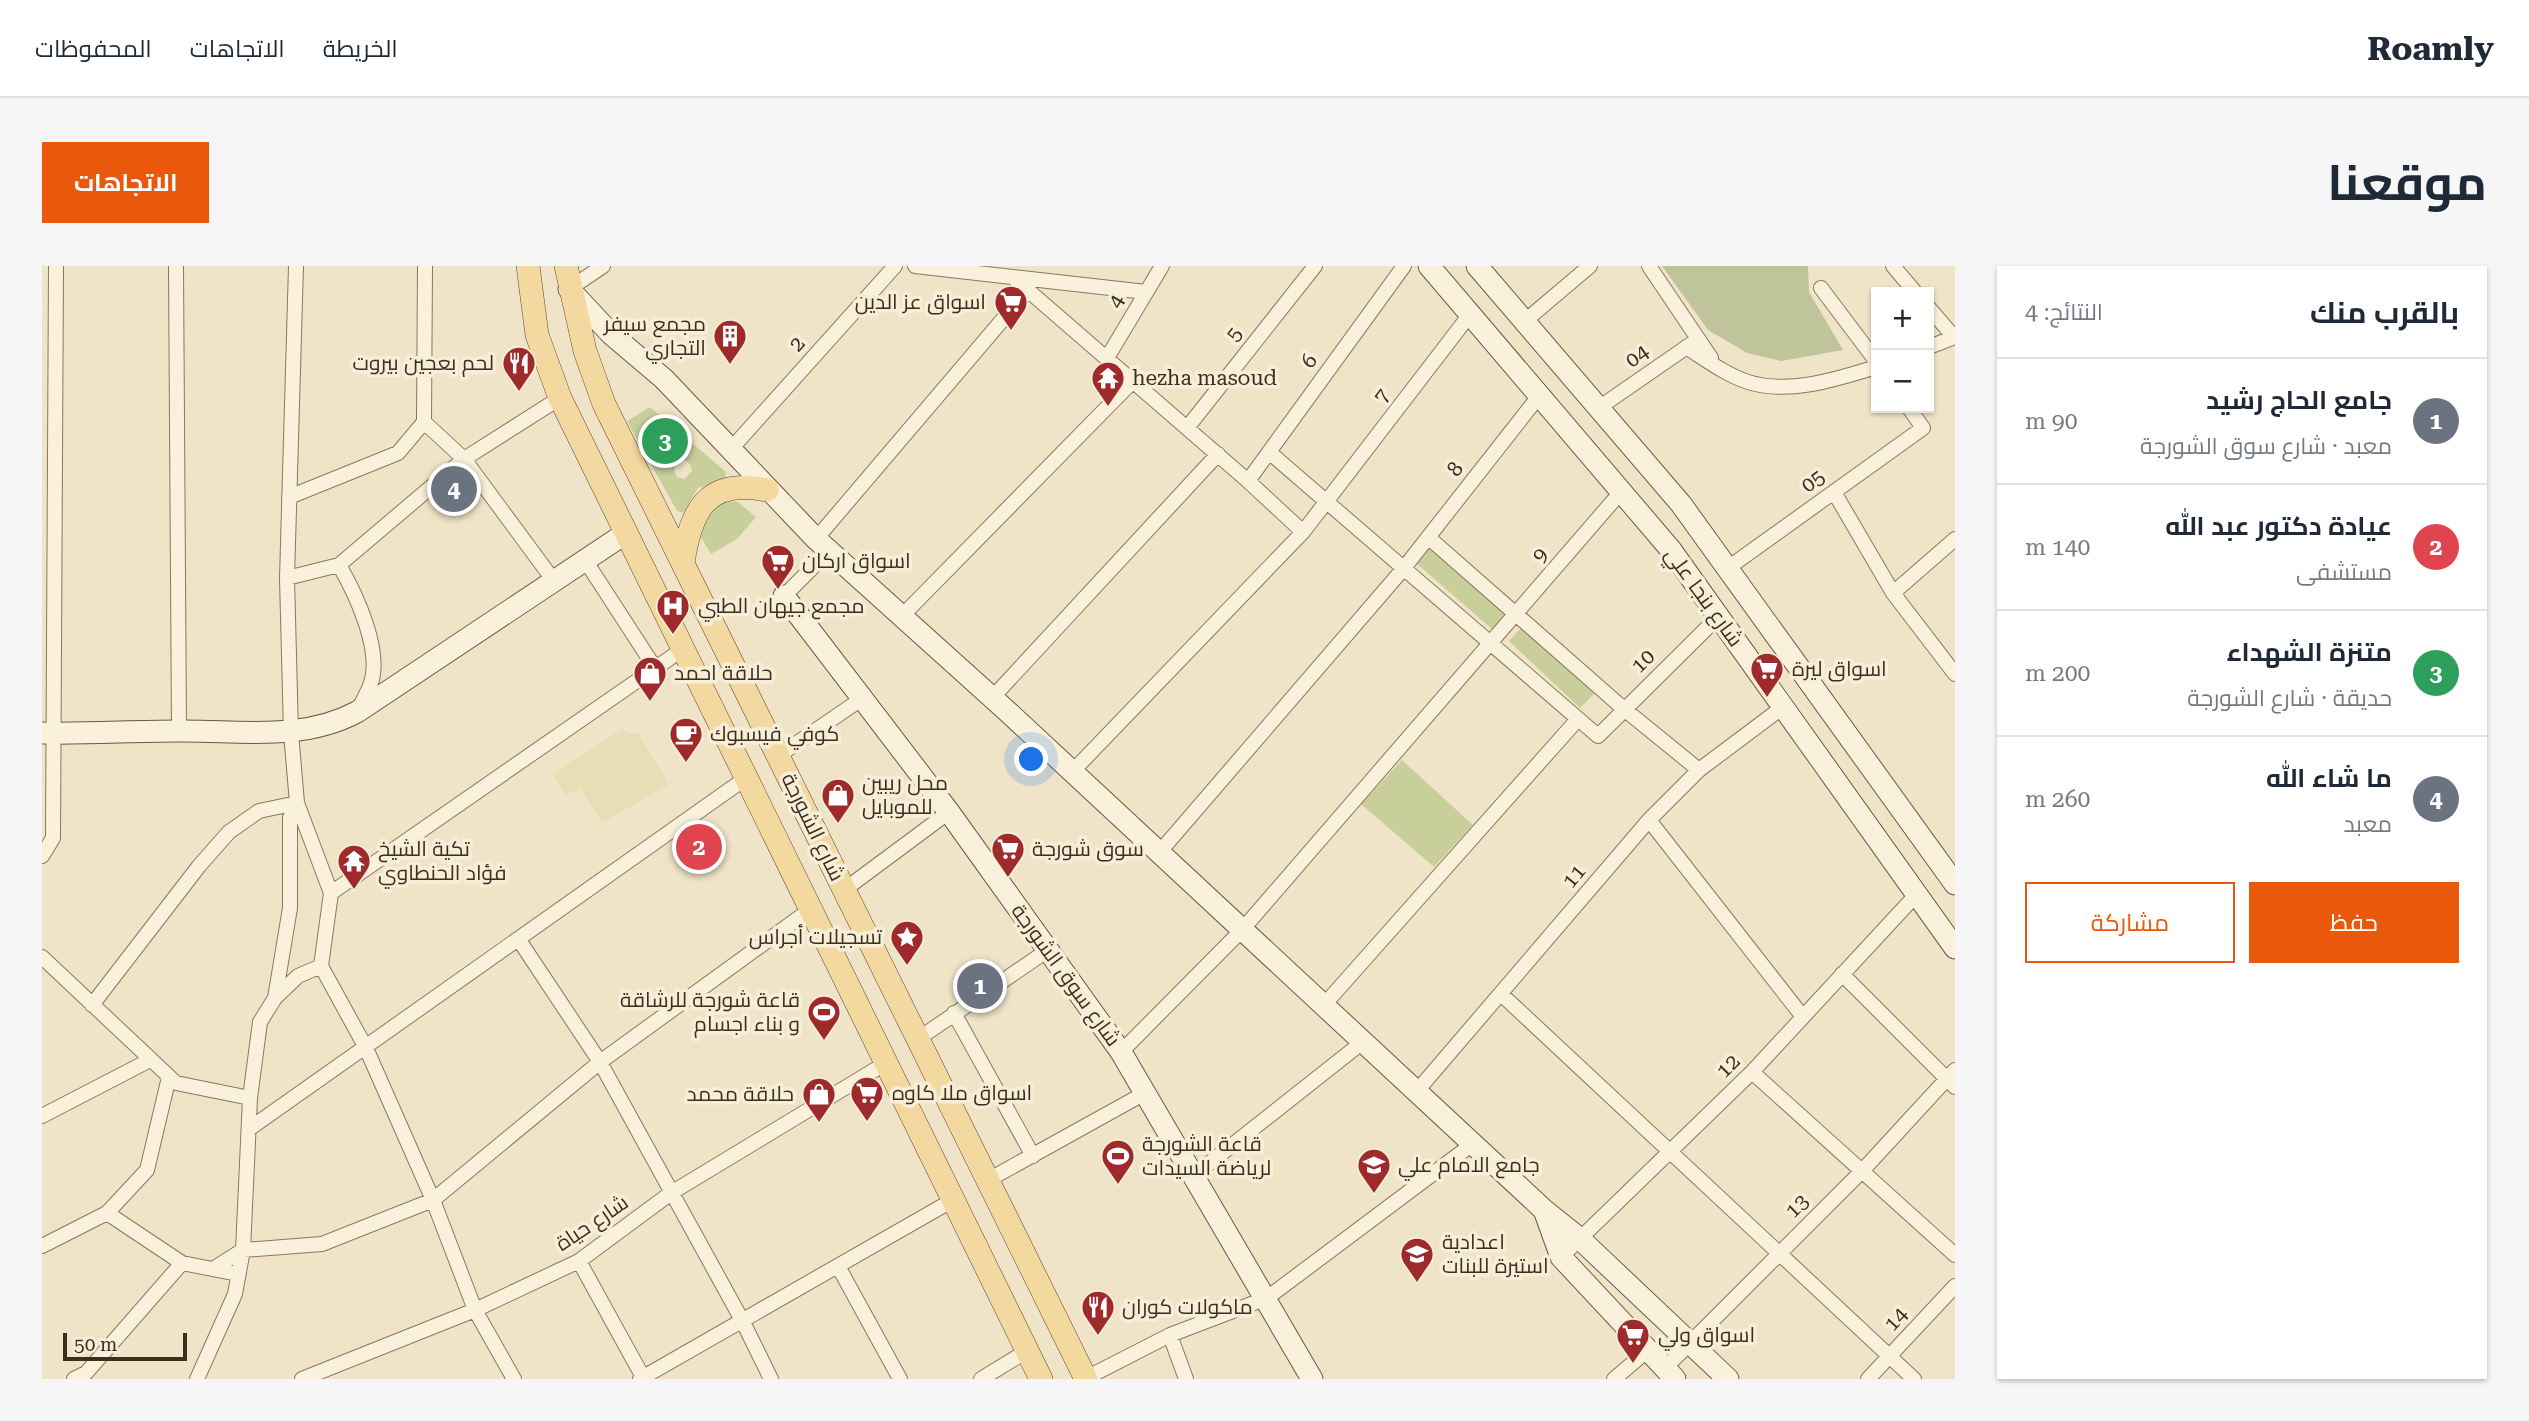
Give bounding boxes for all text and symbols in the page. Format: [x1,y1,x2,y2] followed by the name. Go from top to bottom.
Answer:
[2367,29,2494,68] text: Roamly
[35,35,152,63] text: المحفوظات
[190,35,285,63] text: الاتجاهات
[323,35,398,63] text: الخريطة
[42,142,209,223] button: الاتجاهات
[2327,155,2487,212] text: موقعنا
[992,283,1030,332] supermarket icon: اسواق عز الدين
[1871,287,1934,413] map controls
[1871,287,1934,350] button: +
[855,290,986,315] place label: اسواق عز الدين
[1103,290,1129,312] street label: 4
[2310,295,2459,330] text: بالقرب منك
[2025,299,2103,326] text: النتائج: 4
[603,312,706,364] place label: مجمع سيفر التجاري
[711,317,749,366] building icon: مجمع سيفر التجاري
[1221,322,1247,346] street label: 5
[784,332,810,356] street label: 2
[1620,339,1654,373] street label: 04
[500,344,538,393] restaurant icon: لحم بعجين بيروت
[1296,349,1322,373] street label: 6
[1871,350,1934,413] button: −
[353,351,494,377] place label: لحم بعجين بيروت
[1089,359,1127,408] temple icon: hezha masoud
[1132,366,1278,390] place label: hezha masoud
[1369,384,1395,408] street label: 7
[2206,385,2392,415] text: جامع الحاج رشيد
[2025,408,2078,435] text: 90 m
[2430,408,2442,435] text: 1
[642,415,688,467] pin: 3
[2140,433,2392,460] text: معبد · شارع سوق الشورجة
[1442,457,1468,481] street label: 8
[431,463,477,515] pin: 4
[1796,464,1830,498] street label: 05
[2165,511,2392,541] text: عيادة دكتور عبد الله
[2025,534,2090,561] text: 140 m
[2430,534,2442,561] text: 2
[759,542,797,591] supermarket icon: اسواق اركان
[1527,543,1553,567] street label: 9
[1657,543,1748,654] street label: شارع بنجا علي
[802,549,911,574] place label: اسواق اركان
[2296,559,2392,586] text: مستشفى
[654,587,692,636] hospital icon: مجمع جيهان الطبي
[698,594,865,622] place label: مجمع جيهان الطبي
[2226,637,2392,667] text: متنزة الشهداء
[1626,644,1660,678] street label: 10
[1748,650,1786,699] supermarket icon: اسواق ليرة
[631,654,669,703] shop icon: حلاقة احمد
[1792,657,1887,682] place label: اسواق ليرة
[2025,660,2090,687] text: 200 m
[2430,660,2442,687] text: 3
[674,661,773,685] place label: حلاقة احمد
[2187,685,2392,712] text: حديقة · شارع الشورجة
[667,715,705,764] cafe icon: كوفي فيسبوك
[710,722,839,750] place label: كوفي فيسبوك
[1014,742,1048,776] your location
[2266,763,2392,793] text: ما شاء الله
[775,769,849,886] street label: شارع الشورجة
[862,771,948,820] place label: محل ريبين للموبايل
[819,776,857,825] shop icon: محل ريبين للموبايل
[2025,786,2090,813] text: 260 m
[2430,786,2442,813] text: 4
[2344,811,2392,838] text: معبد
[676,821,722,873] pin: 2
[989,830,1027,879] supermarket icon: سوق شورجة
[378,837,506,889] place label: تكية الشيخ فؤاد الحنطاوي
[1032,837,1144,862] place label: سوق شورجة
[335,842,373,891] temple icon: تكية الشيخ فؤاد الحنطاوي
[1557,859,1591,893] street label: 11
[2025,882,2235,963] button: مشاركة
[2249,882,2459,963] button: حفظ
[1005,899,1126,1052] street label: شارع سوق الشورجة
[888,918,926,967] place icon: تسجيلات أجراس
[749,924,882,950] place label: تسجيلات أجراس
[957,960,1003,1012] pin: 1
[620,988,800,1038] place label: قاعة شورجة للرشاقة و بناء اجسام
[805,993,843,1042] sports icon: قاعة شورجة للرشاقة و بناء اجسام
[1711,1049,1745,1083] street label: 12
[848,1074,886,1123] supermarket icon: اسواق ملا كاوه
[800,1075,838,1124] shop icon: حلاقة محمد
[892,1081,1032,1106] place label: اسواق ملا كاوه
[687,1082,794,1106] place label: حلاقة محمد
[1142,1132,1271,1180] place label: قاعة الشورجة لرياضة السيدات
[1099,1137,1137,1186] sports icon: قاعة الشورجة لرياضة السيدات
[1355,1146,1393,1195] school or university icon: جامع الامام علي
[1398,1153,1540,1181] place label: جامع الامام علي
[1780,1189,1814,1223] street label: 13
[551,1190,634,1258] street label: شارع حياة
[1442,1230,1549,1278] place label: اعدادية استيرة للبنات
[1398,1235,1436,1284] school or university icon: اعدادية استيرة للبنات
[1079,1288,1117,1337] restaurant icon: ماكولات كوران
[1122,1295,1253,1320] place label: ماكولات كوران
[1879,1302,1913,1336] street label: 14
[1614,1316,1652,1365] supermarket icon: اسواق ولي
[1658,1323,1755,1351] place label: اسواق ولي
[63,1330,187,1362] scale bar
[74,1333,117,1356] text: 50 m

